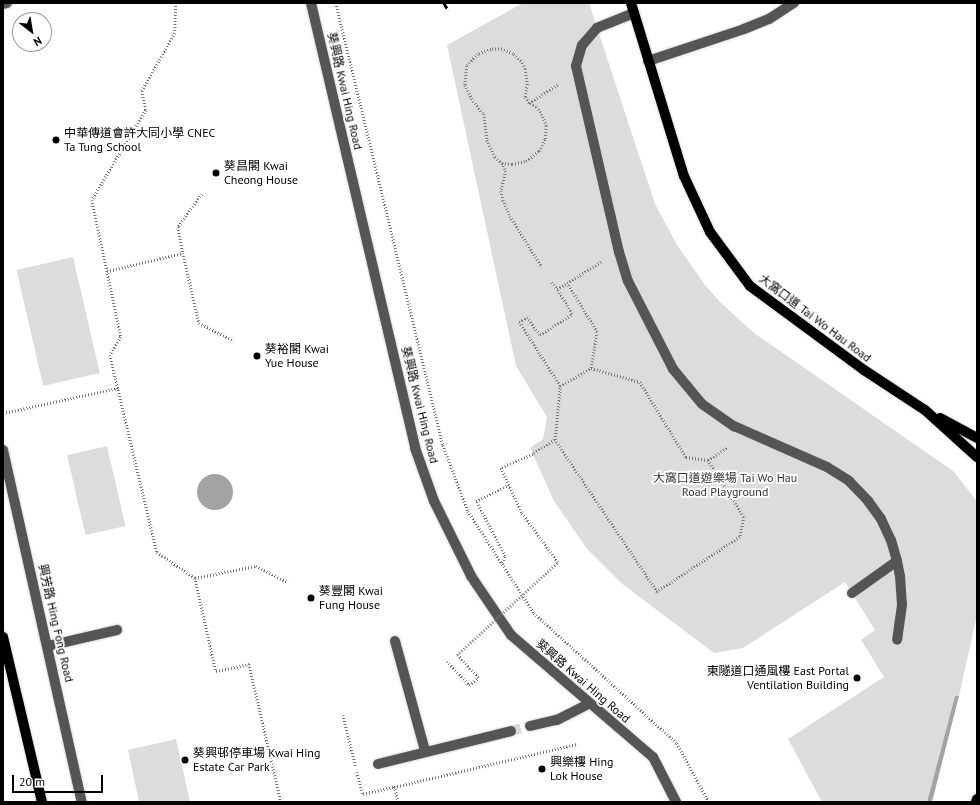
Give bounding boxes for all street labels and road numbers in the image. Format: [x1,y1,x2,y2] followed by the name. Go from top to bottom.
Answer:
[324,31,366,151] street label: 葵興路 Kwai Hing Road
[756,271,874,365] street label: 大窩口道 Tai Wo Hau Road
[399,345,441,465] street label: 葵興路 Kwai Hing Road
[35,562,77,684] street label: 興芳路 Hing Fong Road
[533,636,633,726] street label: 葵興路 Kwai Hing Road

